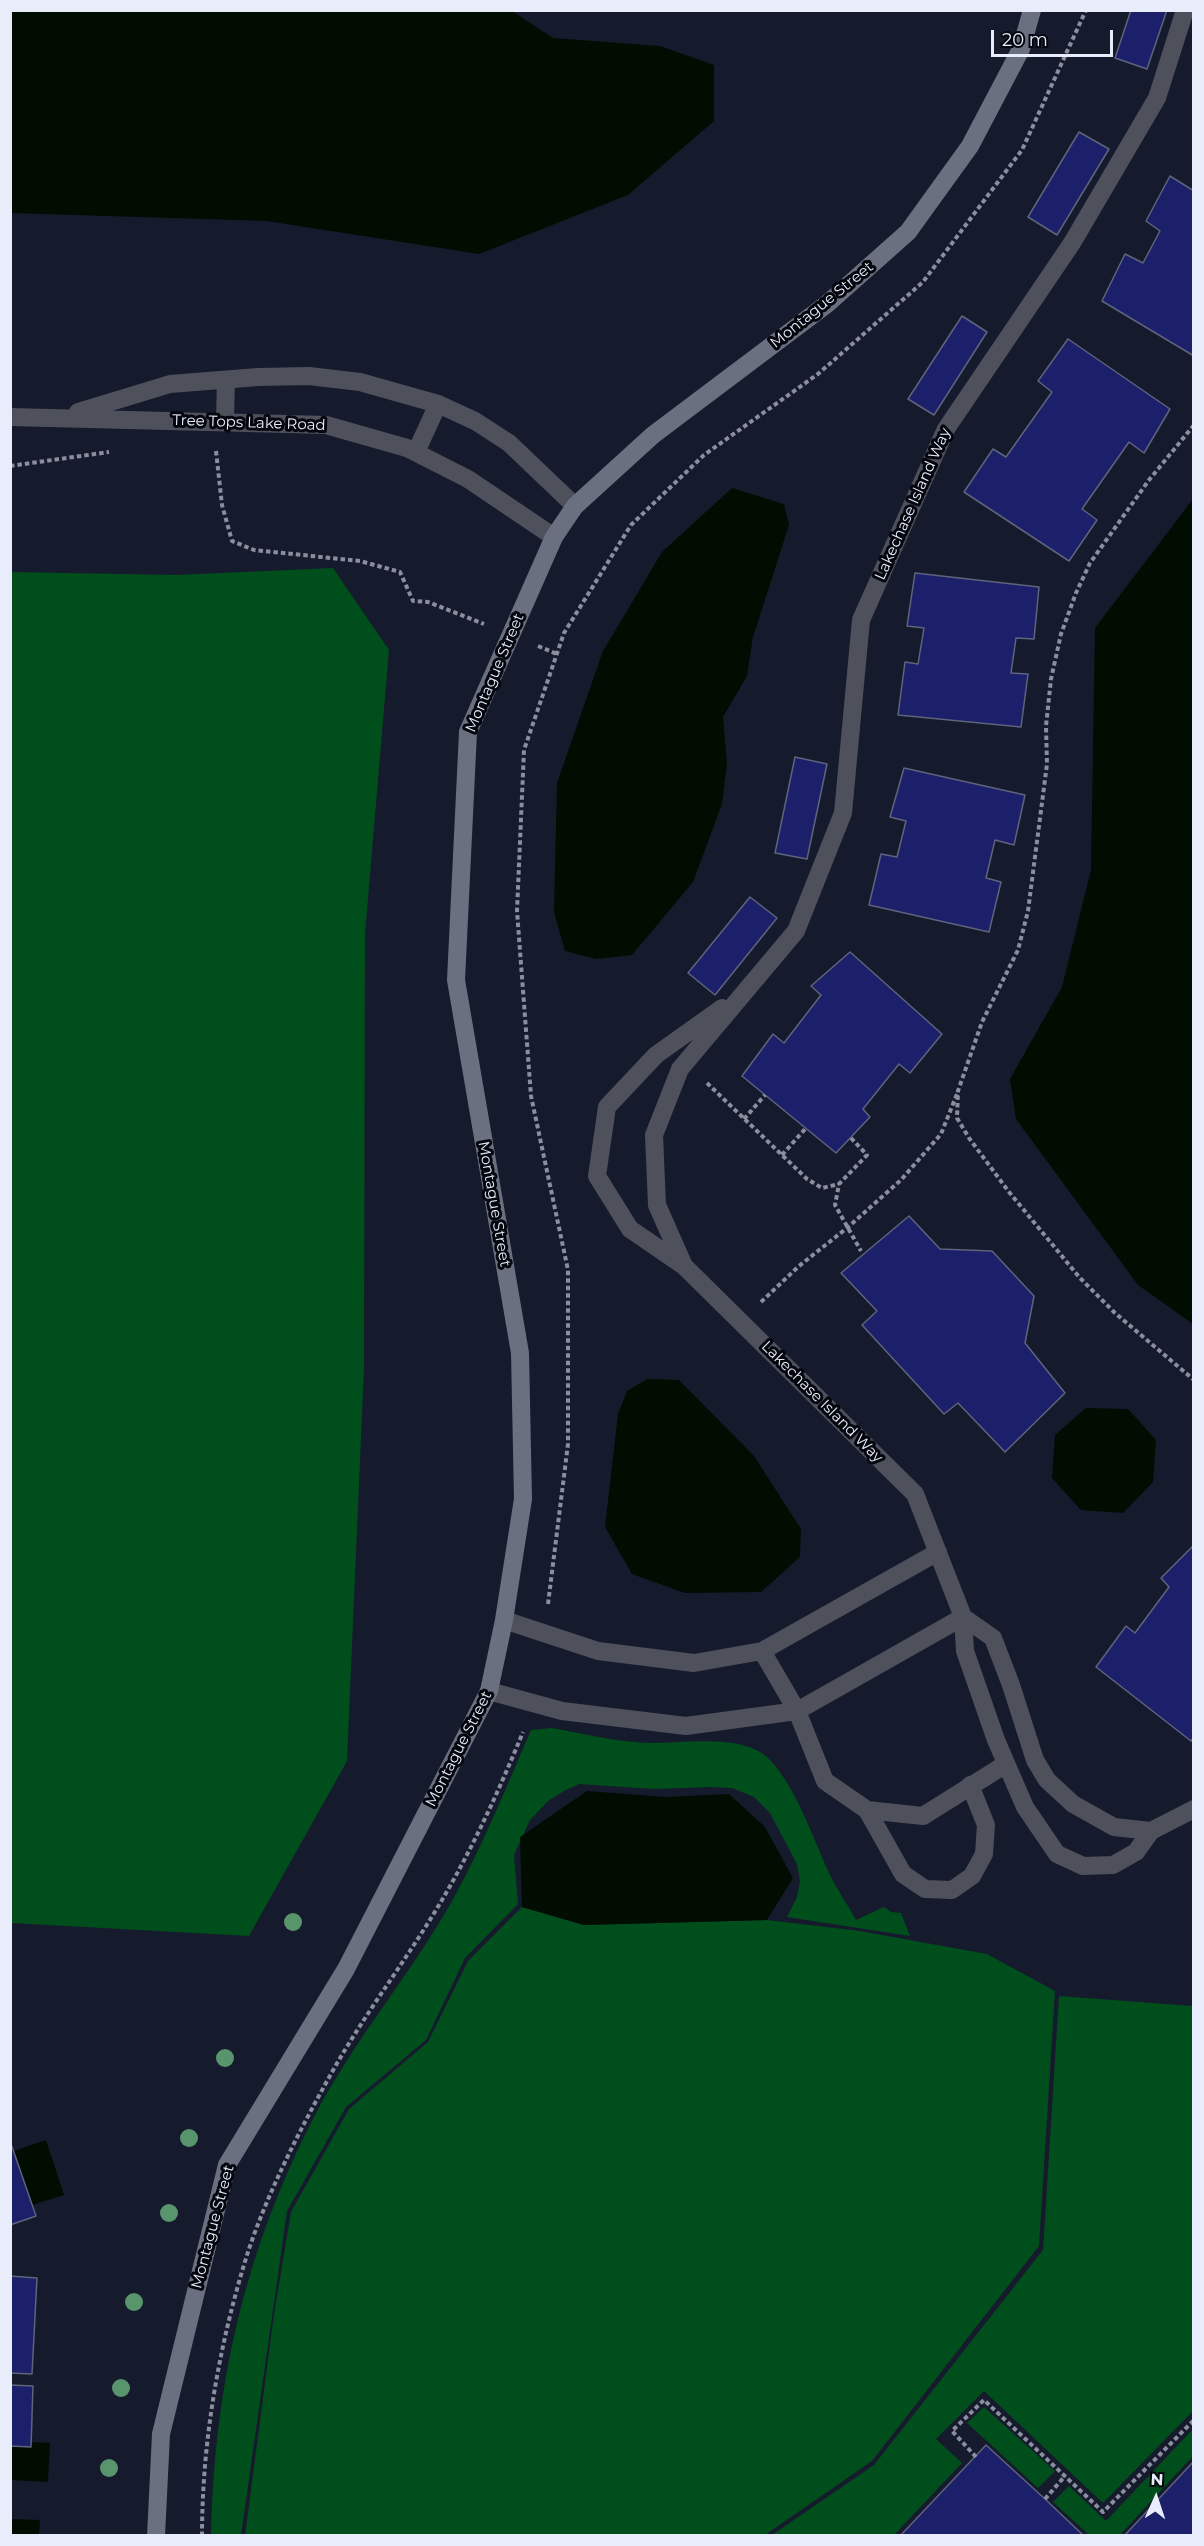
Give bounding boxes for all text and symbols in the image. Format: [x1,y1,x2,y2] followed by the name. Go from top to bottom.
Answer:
[994,18,1116,56] scale bar
[1002,29,1048,51] text: 20 m
[767,258,877,352] street label: Montague Street
[172,411,326,435] street label: Tree Tops Lake Road
[871,425,955,583] street label: Lakechase Island Way
[462,611,528,735] street label: Montague Street
[474,1140,514,1268] street label: Montague Street
[757,1337,887,1467] street label: Lakechase Island Way
[422,1688,496,1810] street label: Montague Street
[188,2163,238,2291] street label: Montague Street
[1126,2468,1186,2528] north arrow
[1150,2470,1164,2489] text: N

